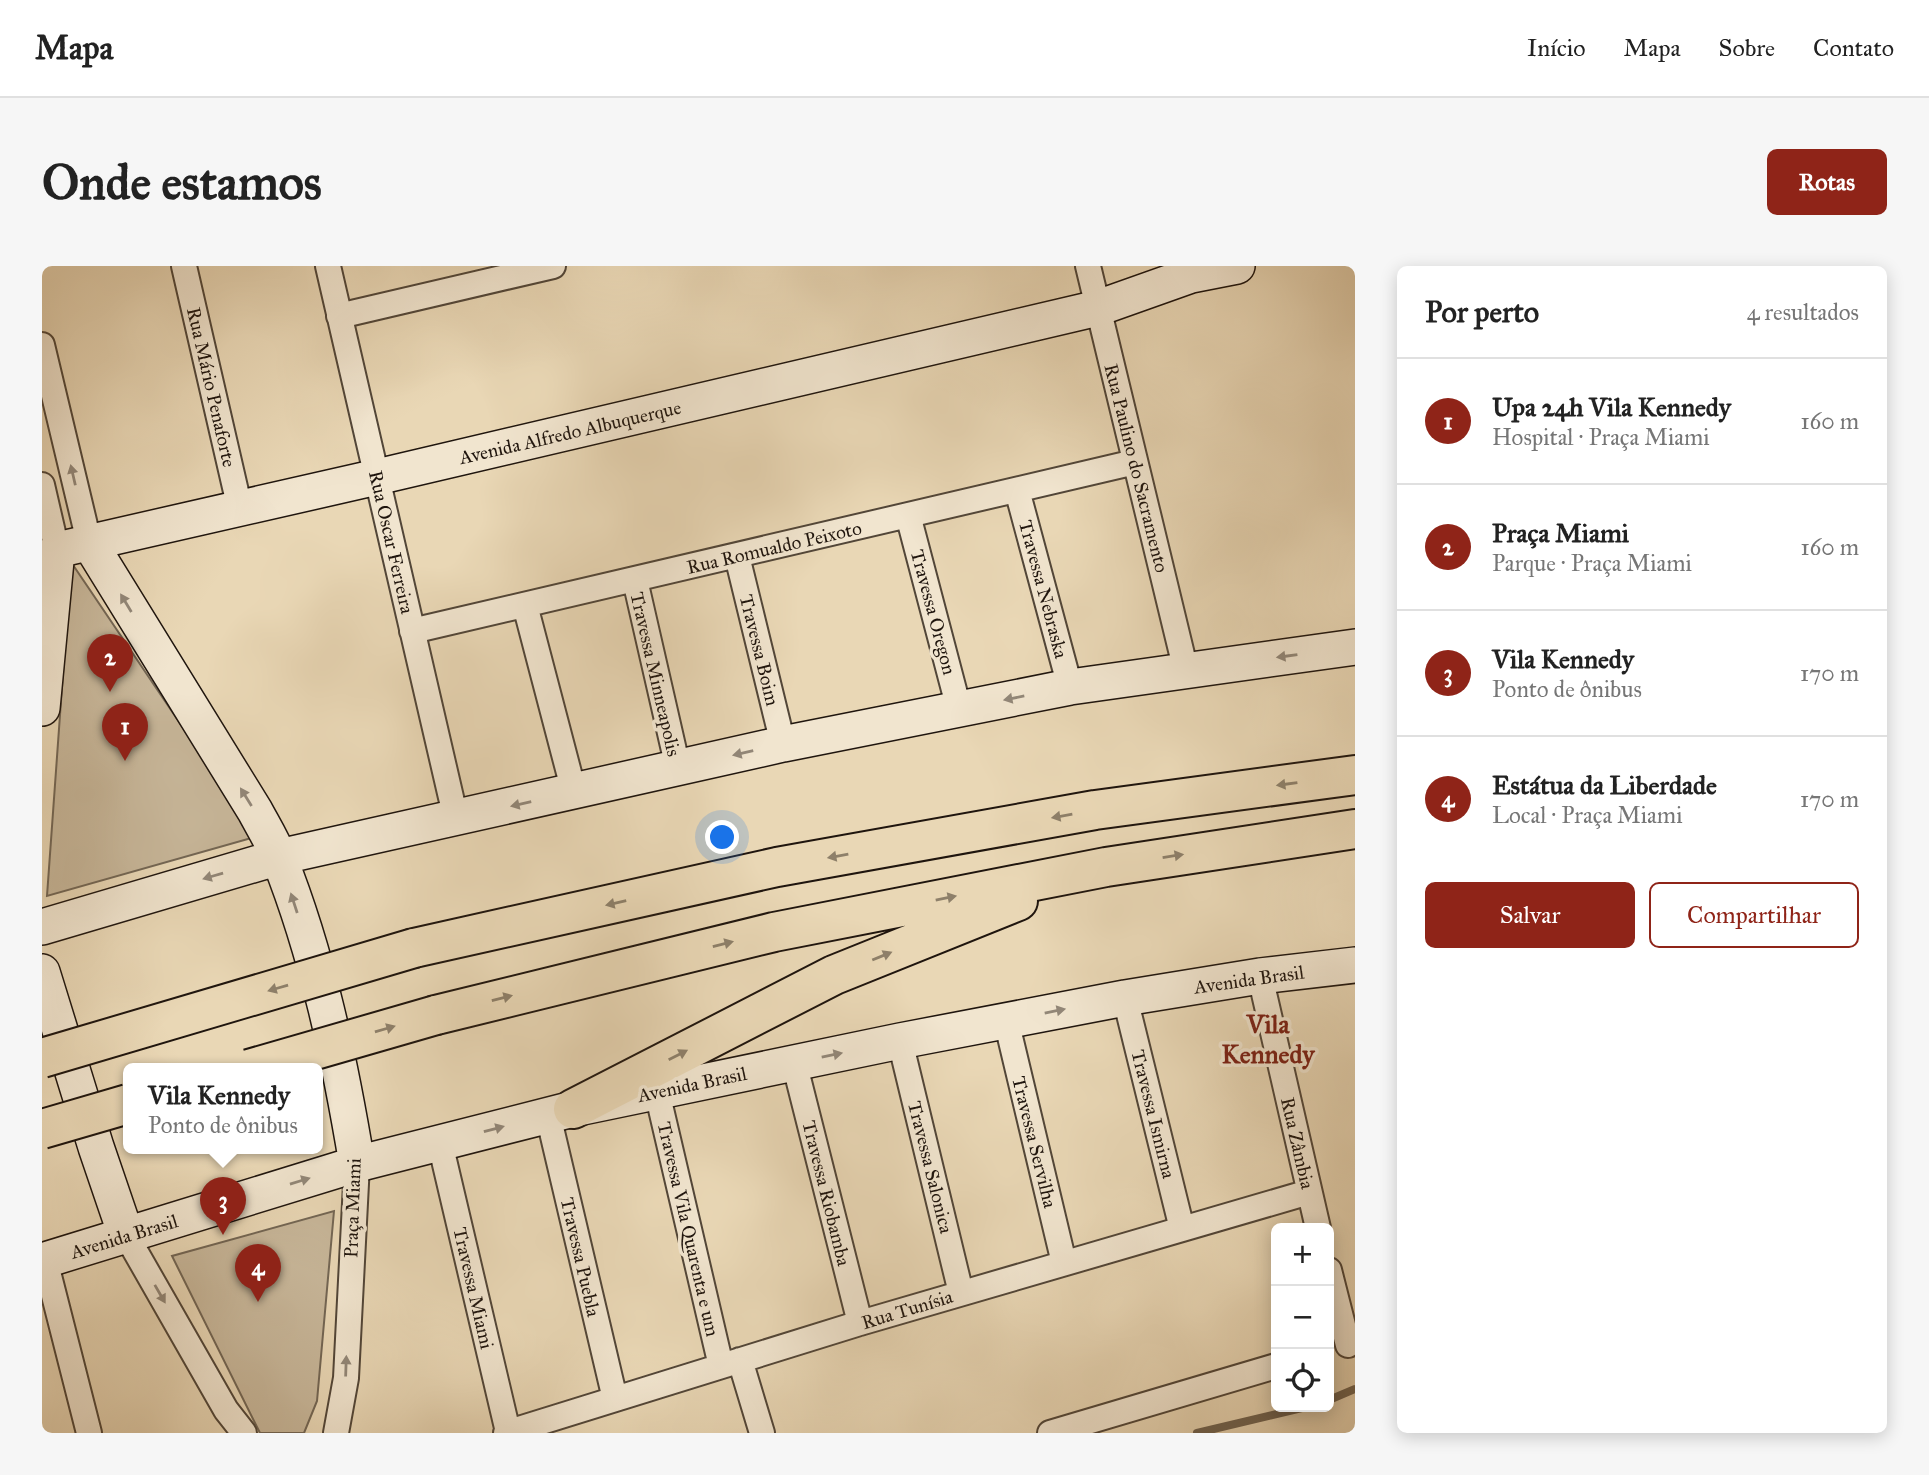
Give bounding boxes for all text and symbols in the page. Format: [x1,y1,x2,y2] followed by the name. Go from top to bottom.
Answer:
[35,28,113,68] text: Mapa
[1527,33,1586,63] text: Início
[1624,33,1681,63] text: Mapa
[1719,33,1775,63] text: Sobre
[1813,33,1894,63] text: Contato
[1767,149,1887,215] button: Rotas
[42,153,322,212] text: Onde estamos
[1425,294,1539,330] text: Por perto
[1747,298,1859,326] text: 4 resultados
[182,305,241,469] street label: Rua Mário Penaforte
[1099,361,1174,575] street label: Rua Paulino do Sacramento
[1492,391,1731,423] text: Upa 24h Vila Kennedy
[456,396,684,470] street label: Avenida Alfredo Albuquerque
[1443,407,1453,435] text: 1
[1801,407,1859,435] text: 160 m
[1492,423,1710,451] text: Hospital · Praça Miami
[67,464,78,486] one-way arrow
[364,468,419,617] street label: Rua Oscar Ferreira
[684,516,864,579] street label: Rua Romualdo Peixoto
[1492,517,1629,549] text: Praça Miami
[1014,518,1073,662] street label: Travessa Nebraska
[1442,533,1454,561] text: 2
[1801,533,1859,561] text: 160 m
[905,547,961,677] street label: Travessa Oregon
[1492,549,1692,577] text: Parque · Praça Miami
[625,590,686,759] street label: Travessa Minneapolis
[735,592,784,708] street label: Travessa Boim
[120,594,133,613] one-way arrow
[87,634,133,692] pin: 2
[1492,643,1634,675] text: Vila Kennedy
[1276,651,1298,662] one-way arrow
[1443,659,1453,687] text: 3
[1800,659,1859,687] text: 170 m
[1492,675,1642,703] text: Ponto de ônibus
[1003,693,1025,704] one-way arrow
[102,703,148,761] pin: 1
[732,748,754,759] one-way arrow
[1492,769,1717,801] text: Estátua da Liberdade
[1276,779,1298,790] one-way arrow
[1442,785,1454,813] text: 4
[1800,785,1859,813] text: 170 m
[239,787,252,807] one-way arrow
[510,798,532,809] one-way arrow
[1492,801,1682,829] text: Local · Praça Miami
[1051,811,1073,822] one-way arrow
[705,820,739,854] your location
[827,851,849,862] one-way arrow
[1162,851,1184,862] one-way arrow
[202,871,224,882] one-way arrow
[1425,882,1635,948] button: Salvar
[1649,882,1859,948] button: Compartilhar
[288,892,299,913] one-way arrow
[935,892,957,903] one-way arrow
[605,898,627,909] one-way arrow
[712,938,734,949] one-way arrow
[872,950,893,961] one-way arrow
[1192,960,1306,999] street label: Avenida Brasil
[268,984,289,994] one-way arrow
[491,992,513,1003] one-way arrow
[1044,1005,1066,1016] one-way arrow
[1221,1008,1316,1070] district label: Vila Kennedy
[375,1024,396,1034] one-way arrow
[1126,1047,1181,1182] street label: Travessa Ismirna
[821,1049,843,1060] one-way arrow
[668,1050,688,1061] one-way arrow
[635,1062,750,1107] street label: Avenida Brasil
[123,1063,323,1154] popup
[1007,1074,1062,1211] street label: Travessa Servilha
[148,1079,290,1111] text: Vila Kennedy
[1276,1095,1319,1192] street label: Rua Zâmbia
[903,1099,958,1237] street label: Travessa Salonica
[148,1111,298,1139] text: Ponto de ônibus
[797,1118,856,1269] street label: Travessa Riobamba
[653,1120,724,1339] street label: Travessa Vila Quarenta e um
[483,1123,505,1134] one-way arrow
[339,1158,366,1258] street label: Praça Miami
[290,1176,311,1186] one-way arrow
[200,1177,246,1235] pin: 3
[556,1195,606,1320] street label: Travessa Puebla
[67,1209,181,1264] street label: Avenida Brasil
[1271,1223,1334,1412] map controls
[1271,1223,1334,1286] button: +
[448,1225,499,1351] street label: Travessa Miami
[235,1244,281,1302] pin: 4
[859,1284,956,1334] street label: Rua Tunísia
[154,1285,166,1304] one-way arrow
[1271,1286,1334,1349] button: −
[1271,1349,1334,1412] button: locate
[341,1354,352,1376] one-way arrow

